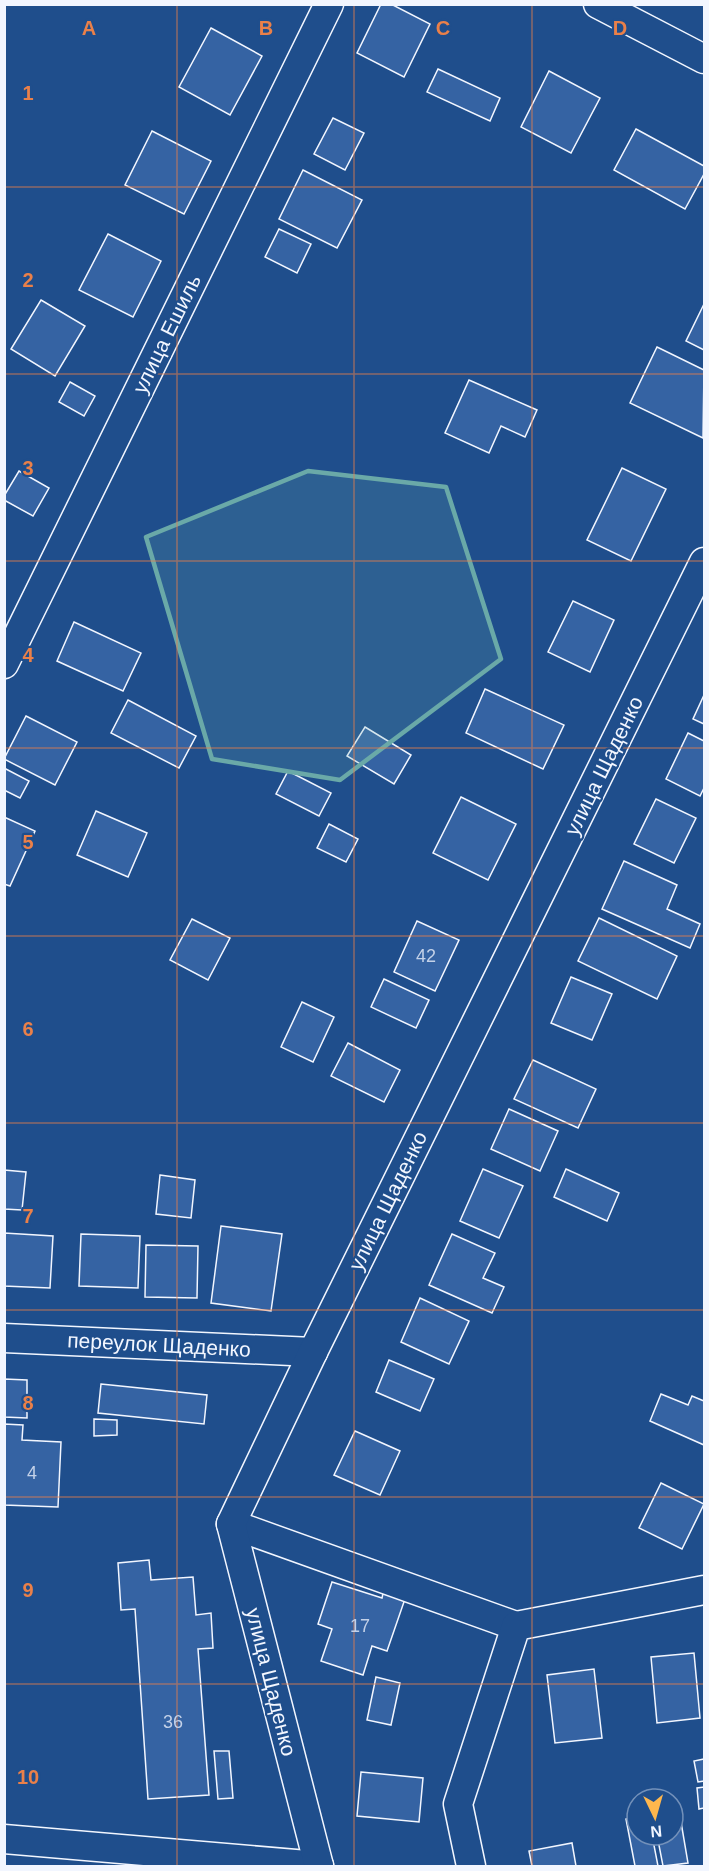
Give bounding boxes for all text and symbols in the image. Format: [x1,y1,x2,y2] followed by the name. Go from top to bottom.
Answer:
[82,17,96,39] text: A
[259,17,273,39] text: B
[436,17,450,39] text: C
[613,17,627,39] text: D
[22,82,34,104] text: 1
[22,269,34,291] text: 2
[128,271,205,397] street label: улица Ешиль
[22,457,34,479] text: 3
[22,644,34,666] text: 4
[560,693,647,839] street label: улица Щаденко
[22,831,34,853] text: 5
[416,946,436,966] house number: 42
[22,1018,34,1040] text: 6
[344,1128,431,1274] street label: улица Щаденко
[22,1205,34,1227] text: 7
[67,1328,251,1361] street label: переулок Щаденко
[22,1392,34,1414] text: 8
[27,1463,37,1483] house number: 4
[22,1579,34,1601] text: 9
[242,1605,301,1758] street label: улица Щаденко
[350,1616,370,1636] house number: 17
[163,1712,183,1732] house number: 36
[17,1766,39,1788] text: 10
[625,1787,685,1847] north arrow
[650,1822,663,1840] text: N

